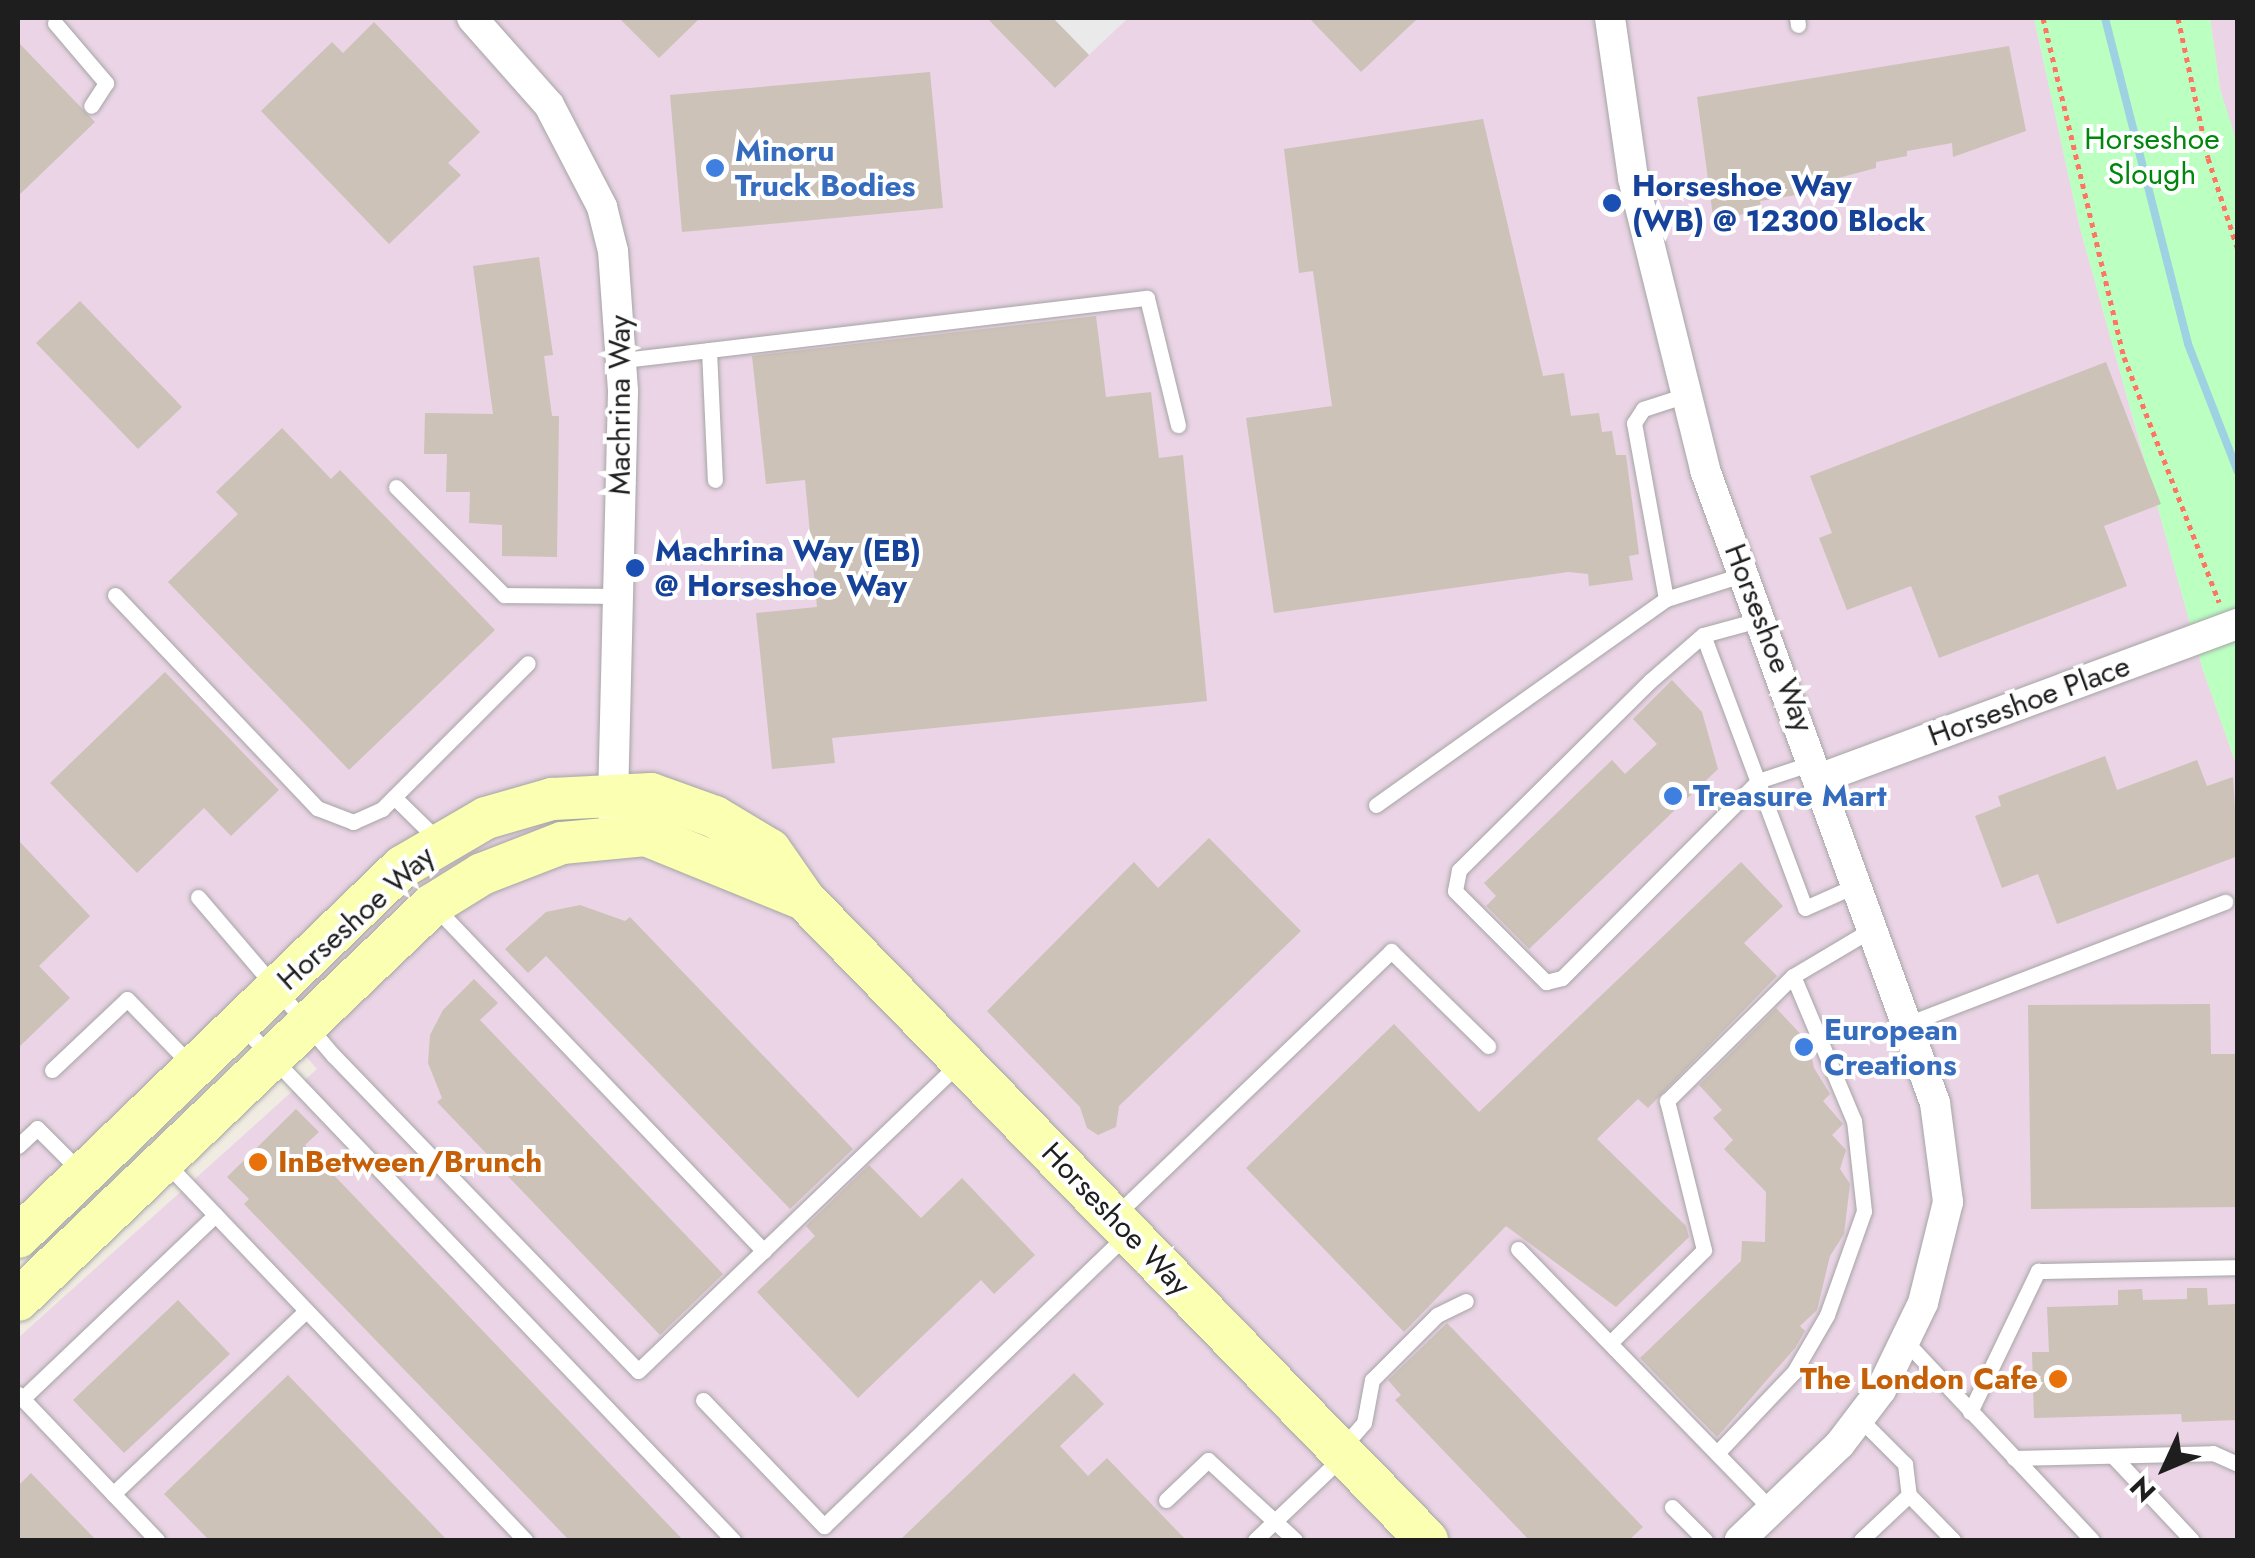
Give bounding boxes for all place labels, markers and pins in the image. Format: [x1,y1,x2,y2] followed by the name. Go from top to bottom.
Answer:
[735,133,915,204] place label: Minoru Truck Bodies
[704,157,726,179] marker: Minoru Truck Bodies
[1632,168,1926,238] place label: Horseshoe Way (WB) @ 12300 Block
[1601,192,1623,214] marker: Horseshoe Way (WB) @ 12300 Block
[655,533,921,604] place label: Machrina Way (EB) @ Horseshoe Way
[624,557,646,579] marker: Machrina Way (EB) @ Horseshoe Way
[1693,778,1886,814] place label: Treasure Mart
[1662,785,1684,807] marker: Treasure Mart
[1824,1012,1958,1082] place label: European Creations
[1793,1036,1815,1058] marker: European Creations
[278,1144,542,1180] place label: InBetween/Brunch
[247,1151,269,1173] marker: InBetween/Brunch
[1800,1361,2038,1397] place label: The London Cafe
[2047,1368,2069,1390] marker: The London Cafe

